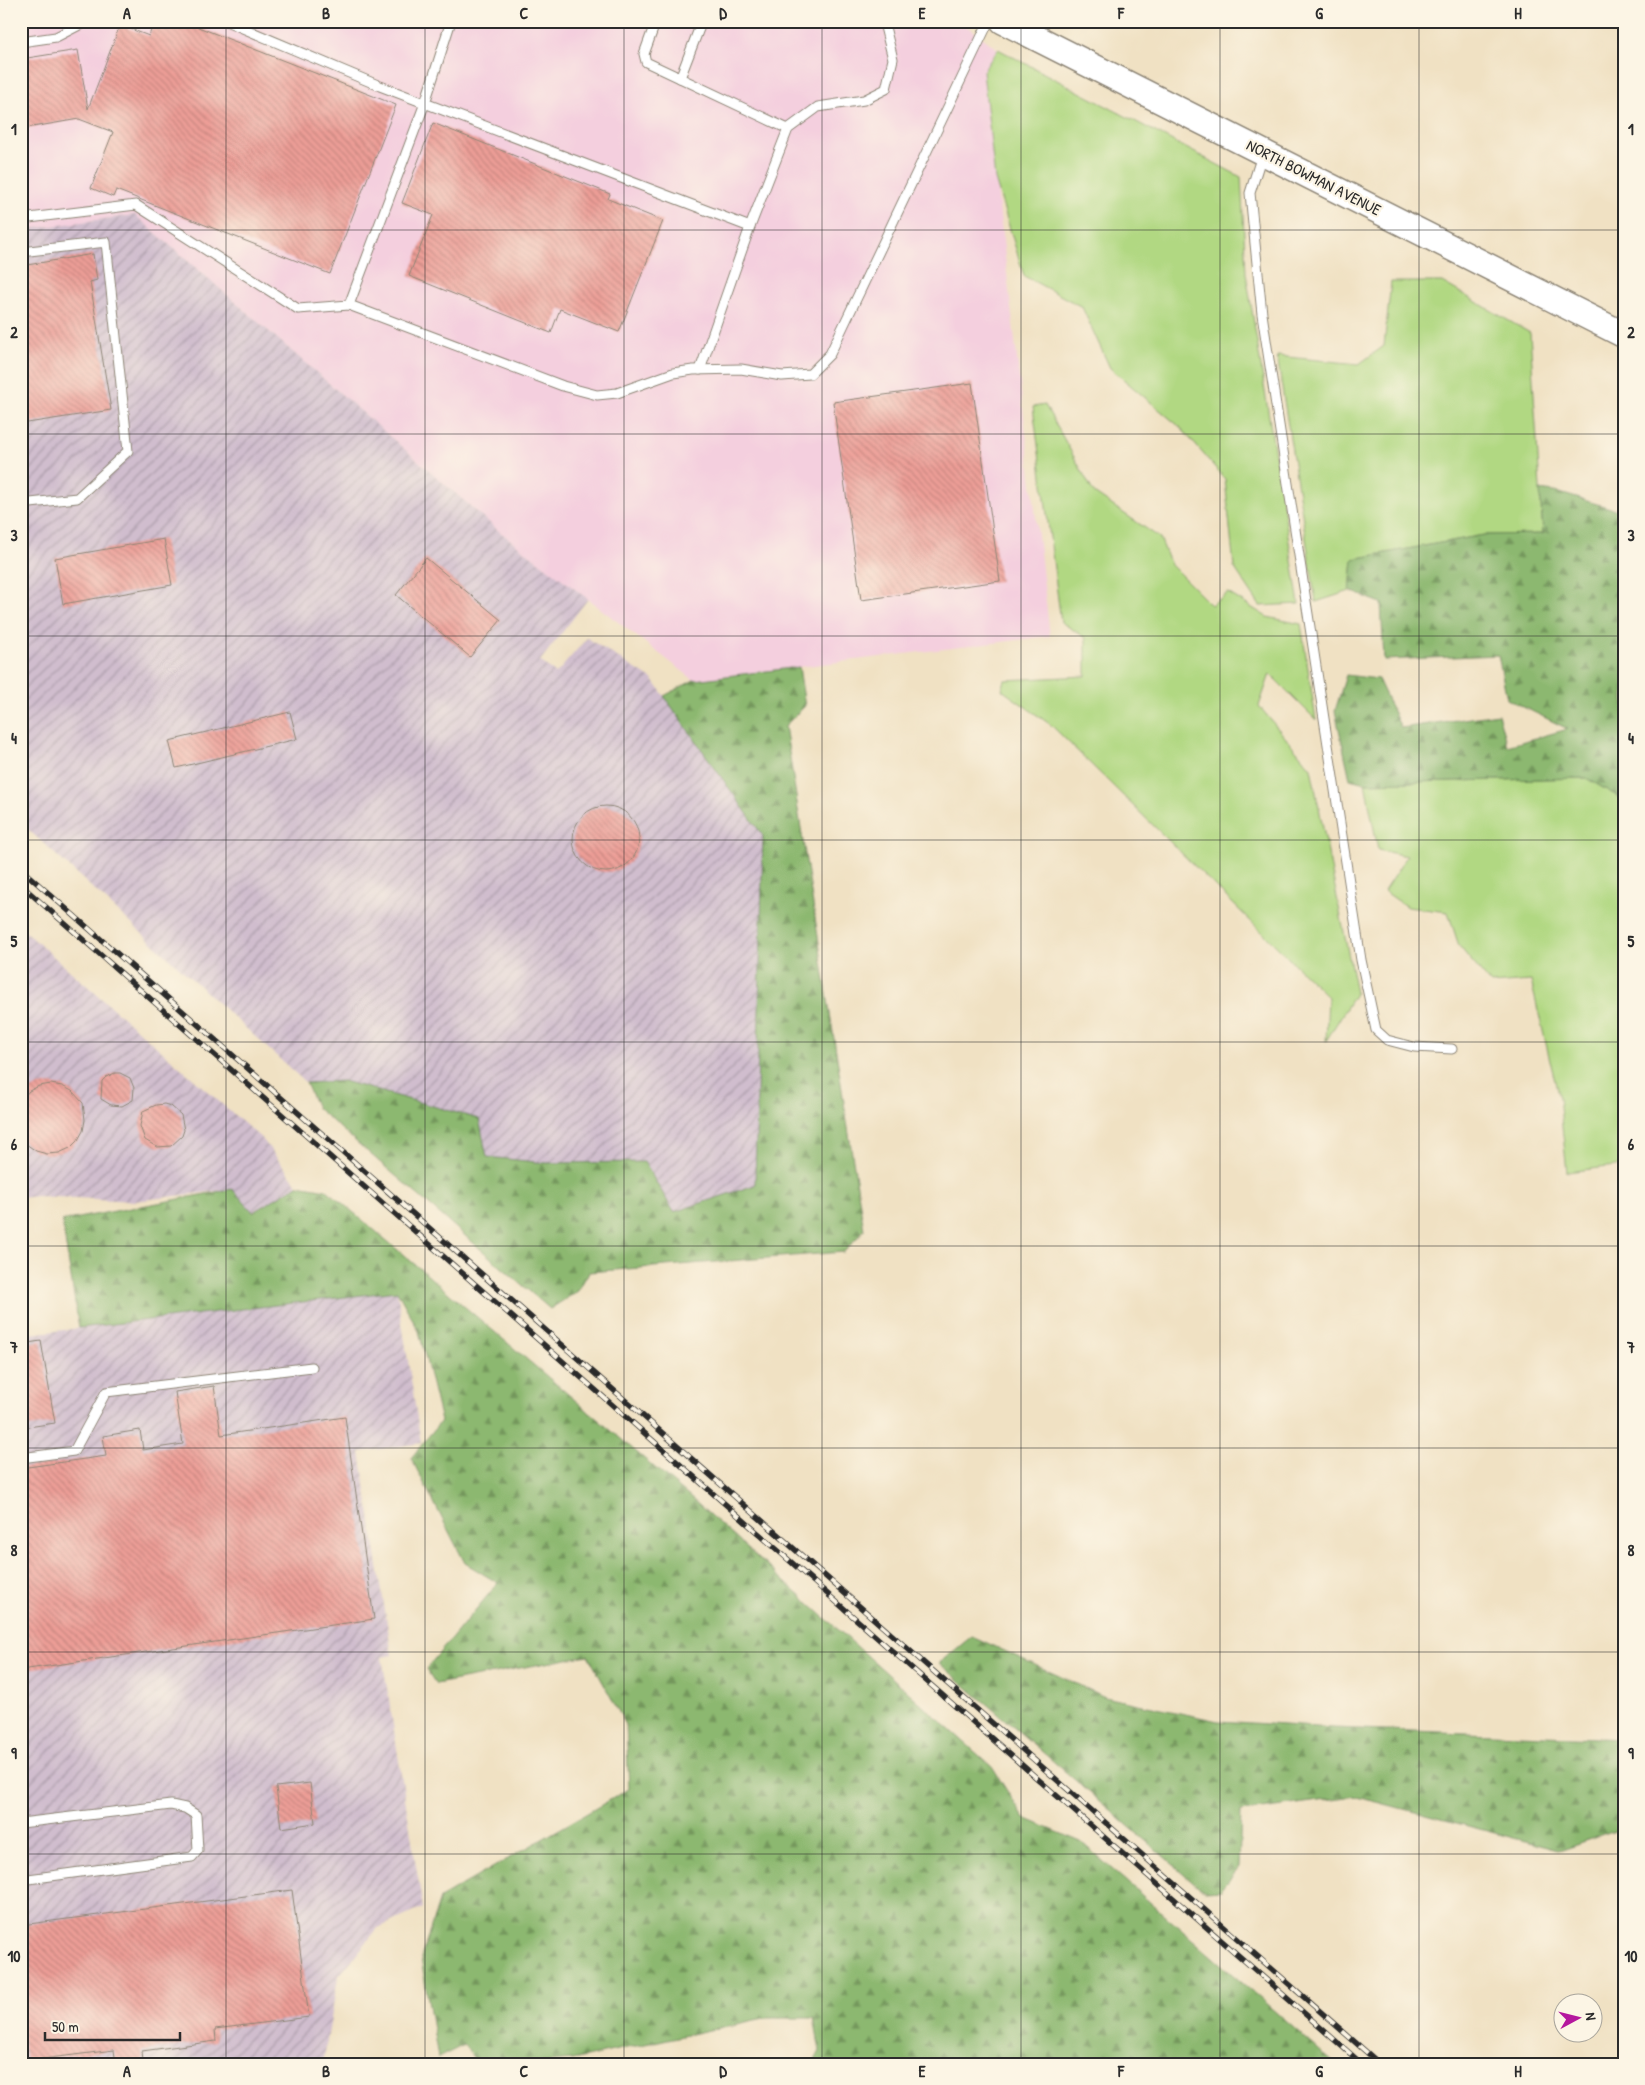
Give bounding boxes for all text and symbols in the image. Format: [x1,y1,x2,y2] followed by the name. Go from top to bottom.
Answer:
[123,2,131,24] text: A
[322,2,330,24] text: B
[520,2,529,24] text: C
[719,2,727,24] text: D
[918,2,926,24] text: E
[1117,2,1125,24] text: F
[1315,2,1323,24] text: G
[1514,2,1522,24] text: H
[11,118,17,140] text: 1
[1628,118,1634,140] text: 1
[1243,134,1385,220] street label: NORTH BOWMAN AVENUE
[10,321,18,343] text: 2
[1627,321,1635,343] text: 2
[10,524,18,546] text: 3
[1627,524,1635,546] text: 3
[11,727,17,749] text: 4
[1628,727,1634,749] text: 4
[11,930,18,952] text: 5
[1628,930,1635,952] text: 5
[11,1133,18,1155] text: 6
[1628,1133,1635,1155] text: 6
[9,1336,18,1358] text: 7
[1626,1336,1635,1358] text: 7
[11,1539,18,1561] text: 8
[1628,1539,1635,1561] text: 8
[11,1742,17,1764] text: 9
[1628,1742,1634,1764] text: 9
[8,1945,20,1967] text: 10
[1625,1945,1637,1967] text: 10
[1552,1992,1602,2042] north arrow
[45,2010,180,2042] scale bar
[1582,2011,1601,2022] text: N
[52,2016,79,2037] text: 50 m
[123,2060,131,2082] text: A
[322,2060,330,2082] text: B
[520,2060,529,2082] text: C
[719,2060,727,2082] text: D
[918,2060,926,2082] text: E
[1117,2060,1125,2082] text: F
[1315,2060,1323,2082] text: G
[1514,2060,1522,2082] text: H

